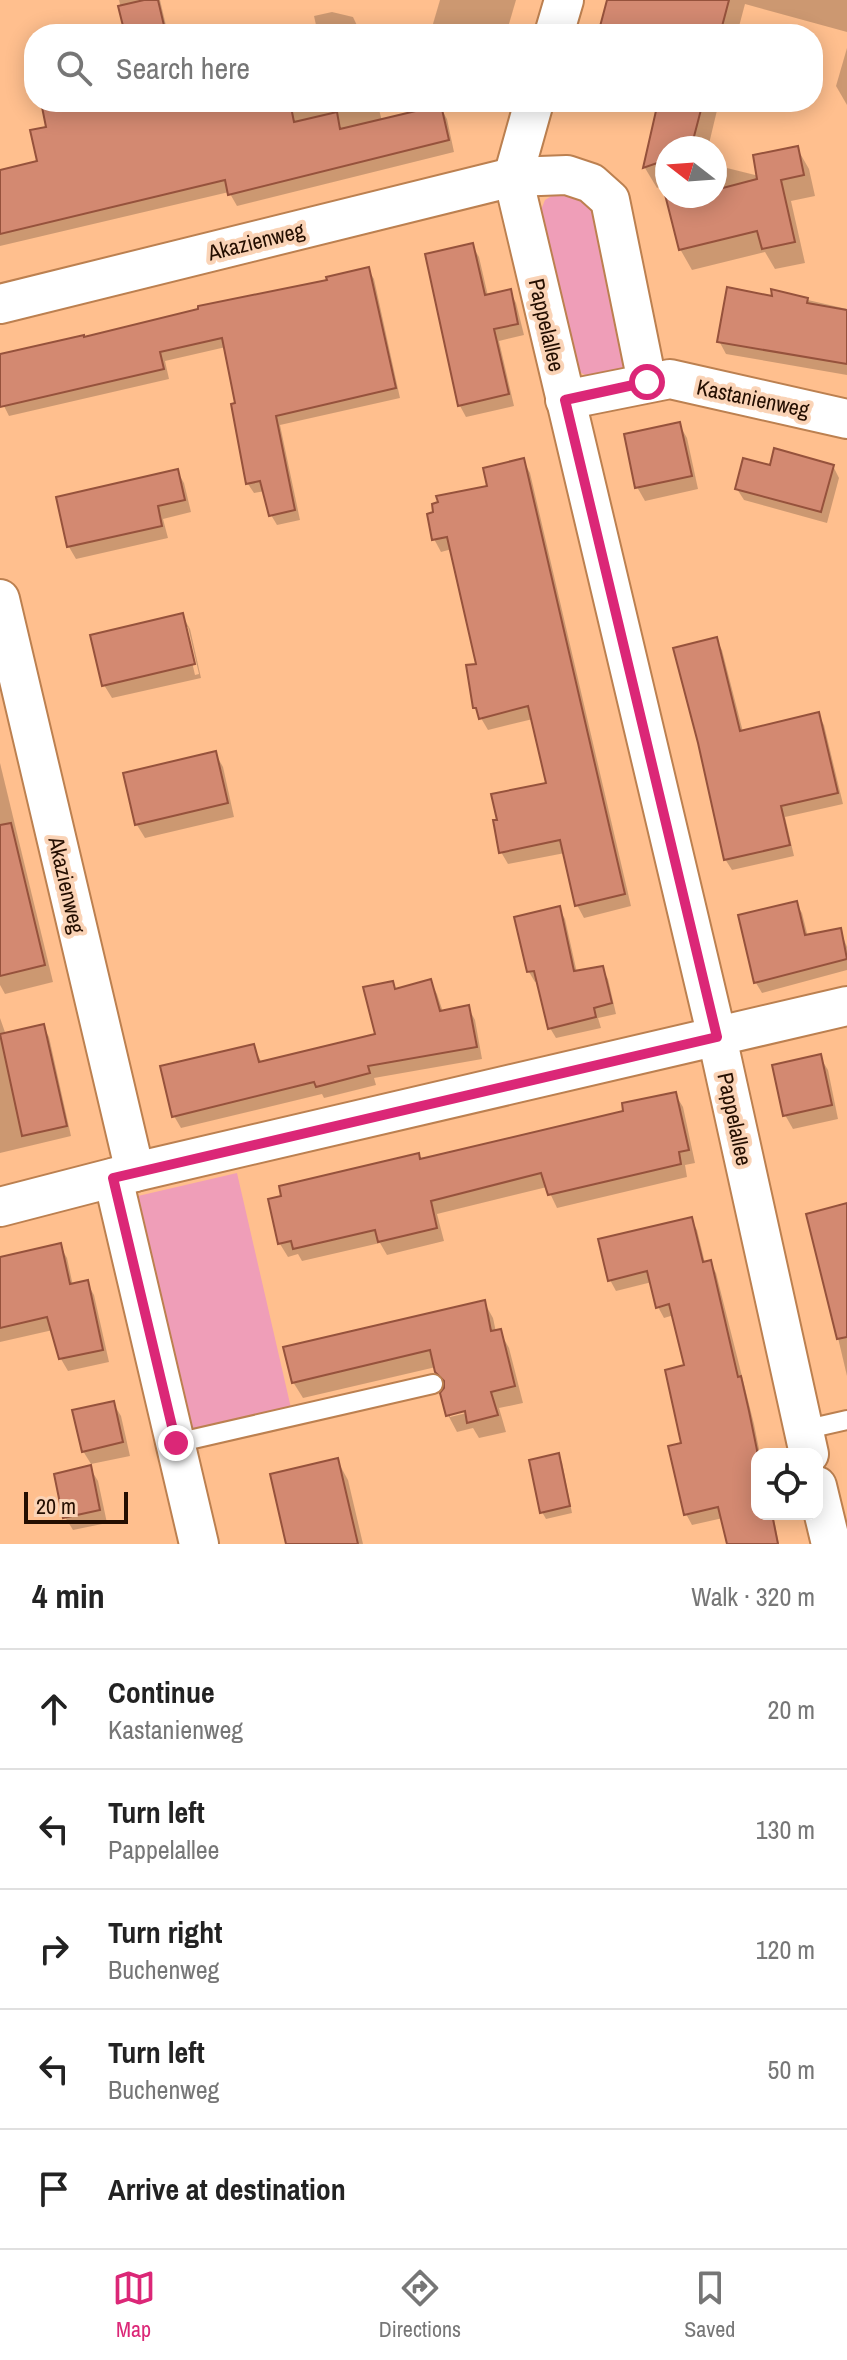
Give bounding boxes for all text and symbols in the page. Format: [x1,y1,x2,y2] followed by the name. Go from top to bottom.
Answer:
[24,24,823,112] search box
[52,46,96,90] icon: search
[116,48,250,88] text: Search here
[655,136,727,208] north arrow
[204,215,307,268] street label: Akazienweg
[522,276,572,374] street label: Pappelallee
[629,364,665,400] route start
[694,371,812,425] street label: Kastanienweg
[41,833,93,936] street label: Akazienweg
[711,1070,759,1168] street label: Pappelallee
[158,1425,194,1461] route end
[751,1448,823,1520] map controls
[751,1448,823,1520] button: locate
[24,1488,128,1524] scale bar
[36,1491,76,1521] text: 20 m
[32,1573,105,1619] text: 4 min
[691,1579,815,1614] text: Walk · 320 m
[108,1672,215,1712] text: Continue
[32,1687,76,1731] icon: ahead
[768,1692,815,1727] text: 20 m
[108,1712,243,1747] text: Kastanienweg
[108,1792,205,1832] text: Turn left
[32,1807,76,1851] icon: left
[756,1812,815,1847] text: 130 m
[108,1832,219,1867] text: Pappelallee
[108,1912,222,1952] text: Turn right
[32,1927,76,1971] icon: right
[756,1932,815,1967] text: 120 m
[108,1952,219,1987] text: Buchenweg
[108,2032,205,2072] text: Turn left
[32,2047,76,2091] icon: left
[768,2052,815,2087] text: 50 m
[108,2072,219,2107] text: Buchenweg
[32,2167,76,2211] icon: arrive
[108,2169,346,2209] text: Arrive at destination
[112,2266,156,2344] tab: Map
[379,2266,461,2344] tab: Directions
[684,2266,735,2344] tab: Saved

